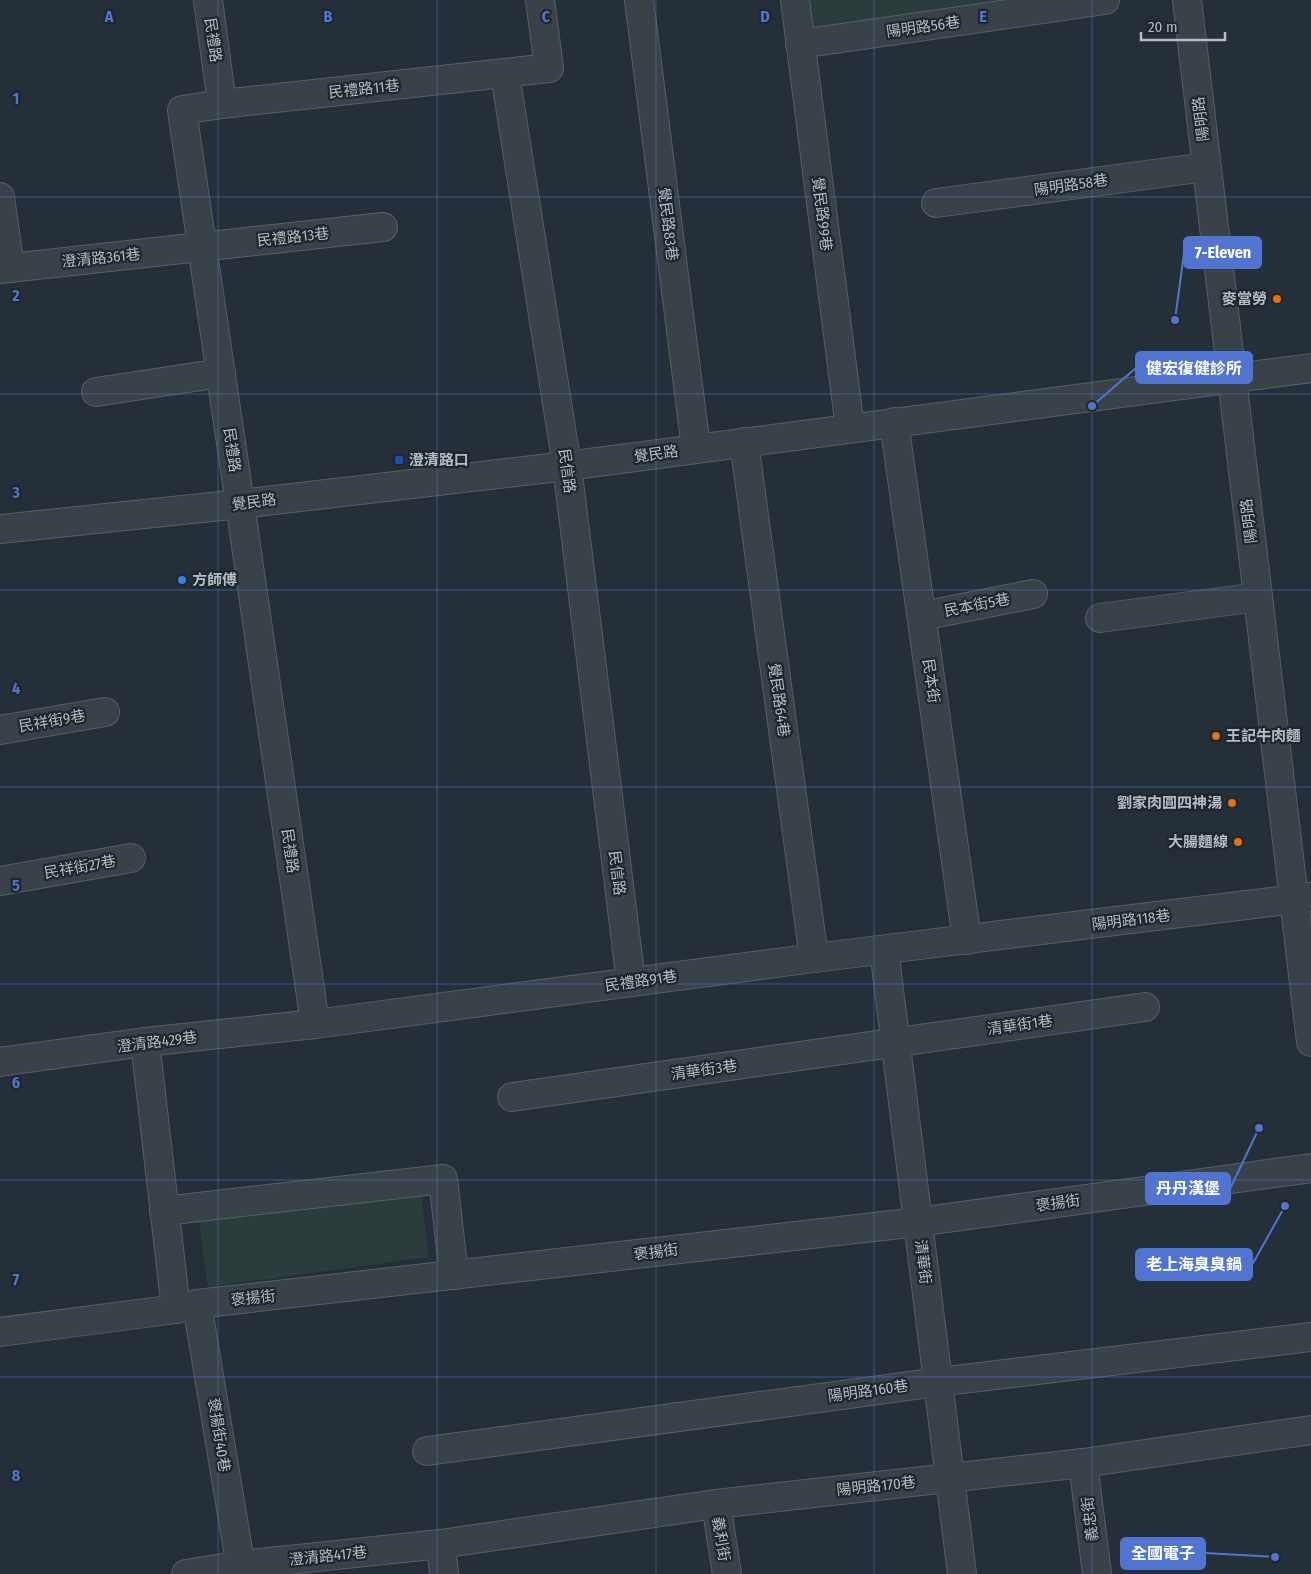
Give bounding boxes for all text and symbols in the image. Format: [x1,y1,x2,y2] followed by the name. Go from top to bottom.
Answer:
[104,7,114,26] text: A
[324,7,333,26] text: B
[542,7,551,26] text: C
[760,7,770,26] text: D
[979,7,987,26] text: E
[1141,10,1225,42] scale bar
[885,13,961,41] street label: 陽明路56巷
[201,16,225,64] street label: 民禮路
[1148,18,1178,36] text: 20 m
[328,76,400,102] street label: 民禮路11巷
[13,89,19,108] text: 1
[1189,96,1213,142] street label: 陽明路
[1033,171,1109,199] street label: 陽明路58巷
[809,176,835,252] street label: 覺民路99巷
[655,186,681,262] street label: 覺民路83巷
[256,224,330,250] street label: 民禮路13巷
[1184,237,1261,268] callout: 7-Eleven
[1195,243,1251,262] text: 7-Eleven
[61,245,141,271] street label: 澄清路361巷
[11,286,20,305] text: 2
[1222,290,1267,308] place label: 麥當勞
[1271,293,1283,305] marker: 麥當勞
[1136,352,1252,383] callout: 健宏復健診所
[1146,359,1242,378] text: 健宏復健診所
[220,426,244,474] street label: 民禮路
[632,442,680,466] street label: 覺民路
[555,447,579,495] street label: 民信路
[409,451,469,469] place label: 澄清路口
[393,454,405,466] marker: 澄清路口
[11,483,20,502] text: 3
[231,490,277,514] street label: 覺民路
[1237,498,1261,544] street label: 陽明路
[192,571,237,589] place label: 方師傅
[176,574,188,586] marker: 方師傅
[942,590,1012,620] street label: 民本街5巷
[919,657,943,705] street label: 民本街
[765,662,793,738] street label: 覺民路64巷
[12,679,20,698] text: 4
[17,706,87,736] street label: 民祥街9巷
[1226,727,1301,745] place label: 王記牛肉麵
[1210,730,1222,742] marker: 王記牛肉麵
[1117,794,1222,812] place label: 劉家肉圓四神湯
[1226,797,1238,809] marker: 劉家肉圓四神湯
[278,827,302,875] street label: 民禮路
[1168,833,1228,851] place label: 大腸麵線
[1232,836,1244,848] marker: 大腸麵線
[605,850,629,896] street label: 民信路
[43,852,117,882] street label: 民祥街27巷
[12,876,20,895] text: 5
[1091,906,1171,934] street label: 陽明路118巷
[604,967,678,995] street label: 民禮路91巷
[986,1012,1054,1038] street label: 清華街1巷
[116,1028,198,1056] street label: 澄清路429巷
[670,1056,738,1084] street label: 清華街3巷
[12,1073,20,1092] text: 6
[1146,1173,1230,1204] callout: 丹丹漢堡
[1156,1179,1220,1198] text: 丹丹漢堡
[1034,1191,1082,1215] street label: 褒揚街
[911,1239,935,1285] street label: 清華街
[633,1240,679,1264] street label: 褒揚街
[1136,1249,1252,1280] callout: 老上海臭臭鍋
[1146,1255,1242,1274] text: 老上海臭臭鍋
[13,1270,20,1289] text: 7
[230,1287,276,1309] street label: 褒揚街
[827,1376,909,1406] street label: 陽明路160巷
[204,1397,234,1473] street label: 褒揚街40巷
[12,1466,21,1485] text: 8
[835,1473,917,1499] street label: 陽明路170巷
[1078,1496,1102,1542] street label: 義忠街
[709,1515,733,1563] street label: 義利街
[1121,1538,1205,1569] callout: 全國電子
[288,1543,368,1569] street label: 澄清路417巷
[1131,1544,1195,1563] text: 全國電子

